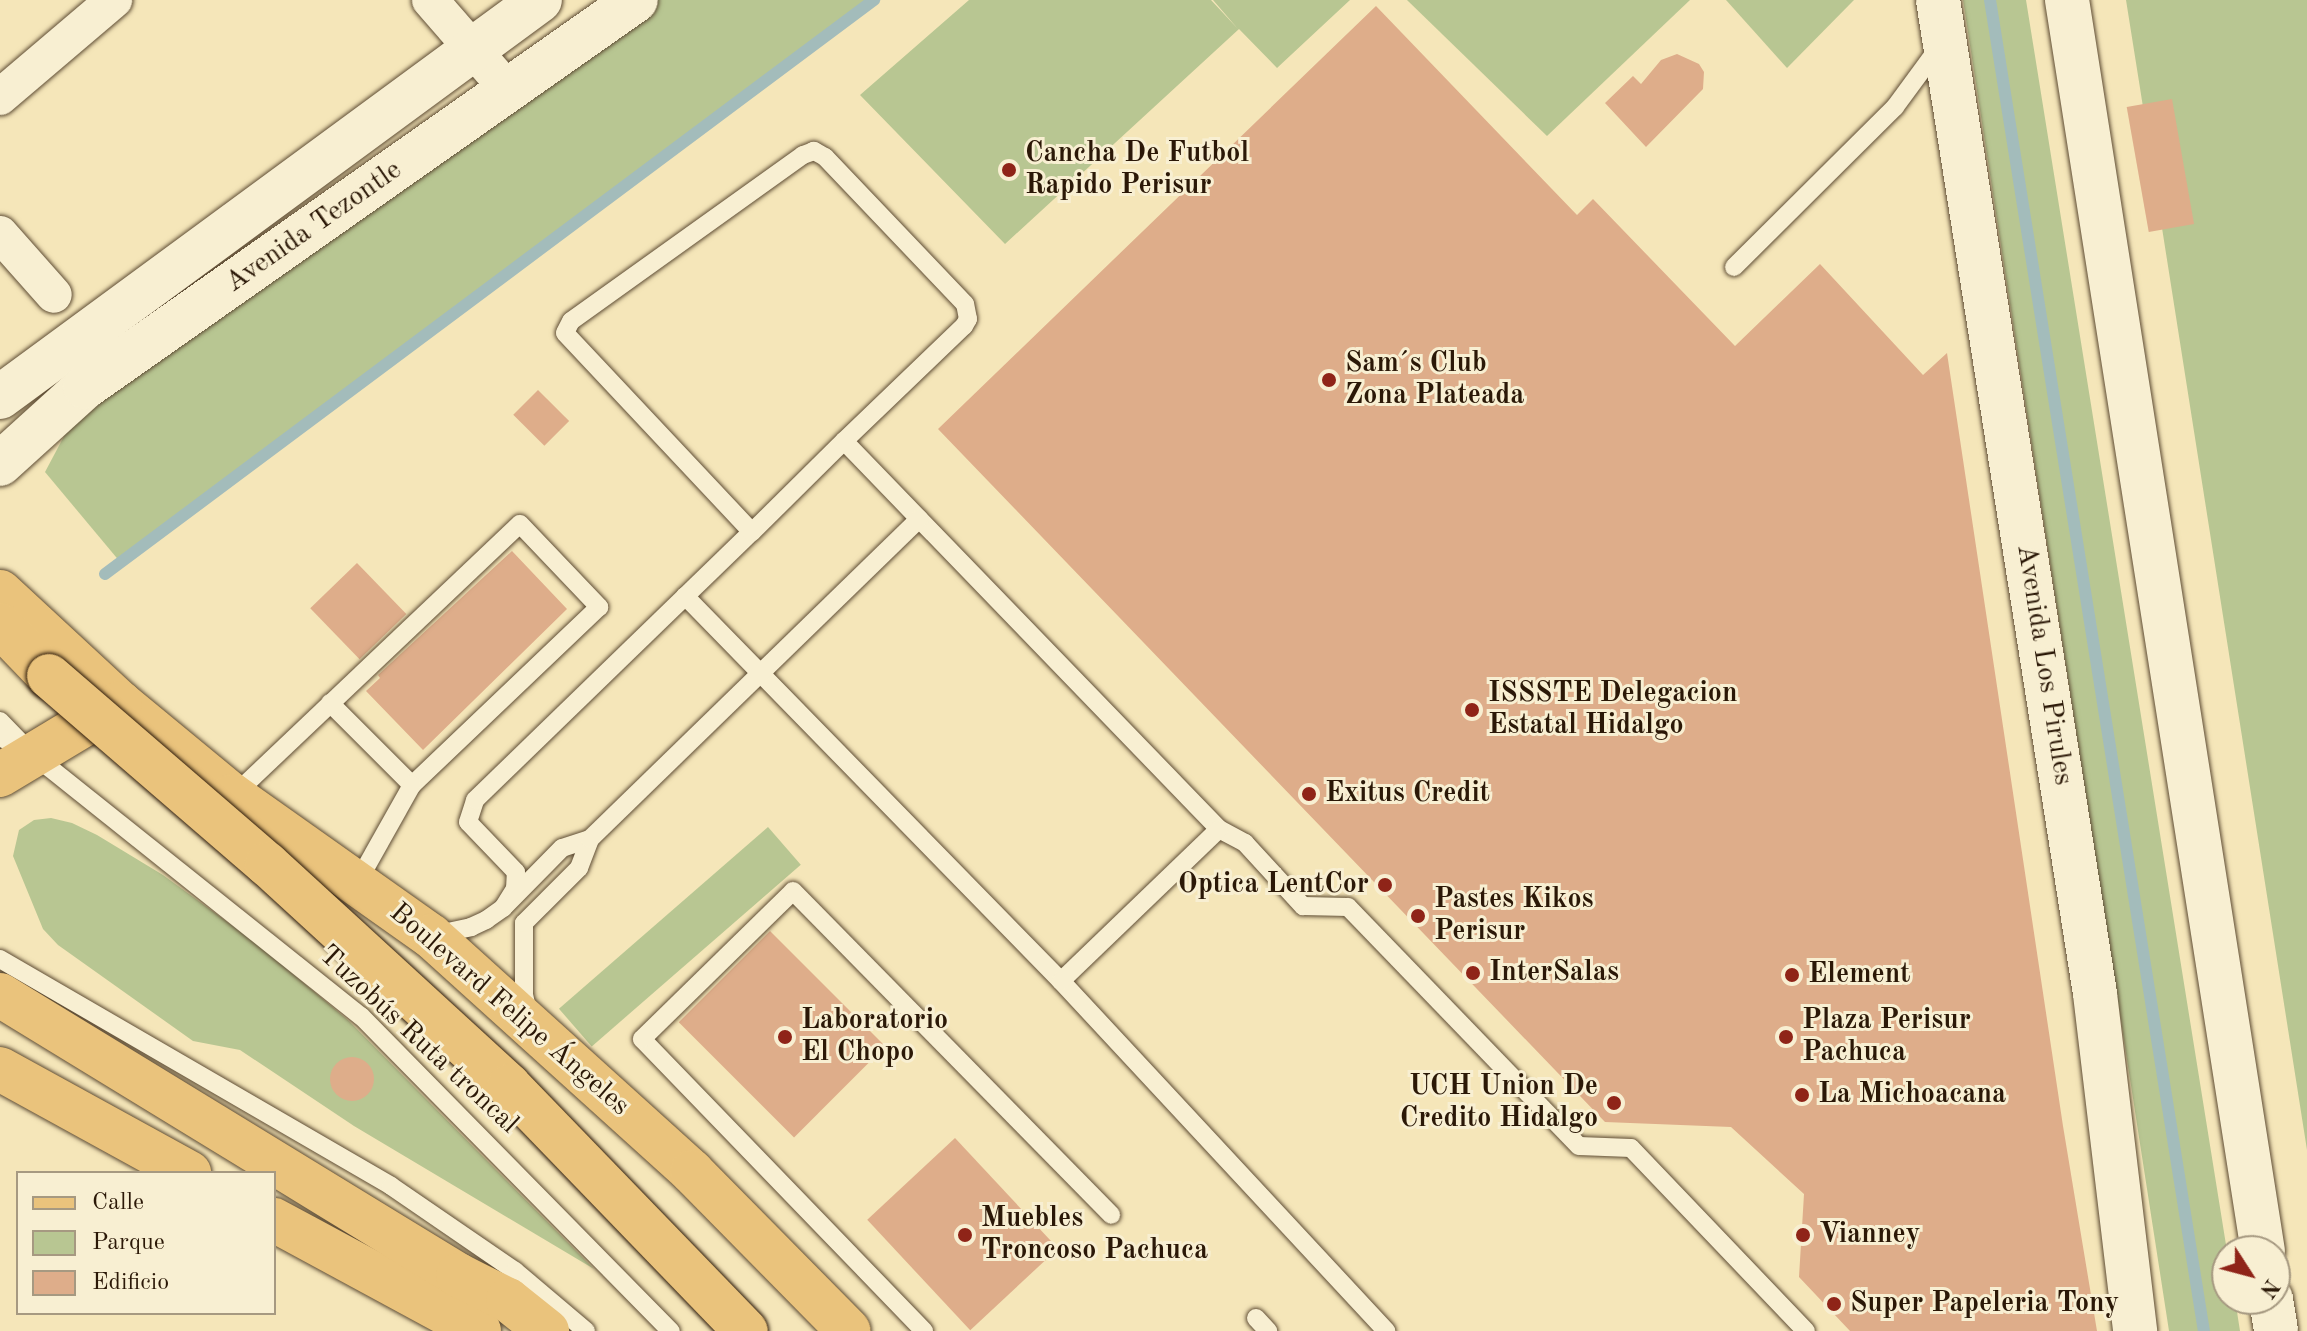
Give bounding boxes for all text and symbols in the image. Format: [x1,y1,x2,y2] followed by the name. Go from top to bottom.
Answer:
[1025,137,1249,203] place label: Cancha De Futbol Rapido Perisur
[219,154,409,300] street label: Avenida Tezontle
[1000,161,1018,179] marker: Cancha De Futbol Rapido Perisur
[1345,347,1524,413] place label: Sam´s Club Zona Plateada
[1320,371,1338,389] marker: Sam´s Club Zona Plateada
[2008,542,2080,788] street label: Avenida Los Pirules
[1488,677,1737,743] place label: ISSSTE Delegacion Estatal Hidalgo
[1463,701,1481,719] marker: ISSSTE Delegacion Estatal Hidalgo
[1325,777,1490,811] place label: Exitus Credit
[1300,785,1318,803] marker: Exitus Credit
[1178,868,1369,902] place label: Optica LentCor
[1376,876,1394,894] marker: Optica LentCor
[1434,883,1594,949] place label: Pastes Kikos Perisur
[382,896,636,1124] street label: Boulevard Felipe Ángeles
[1409,907,1427,925] marker: Pastes Kikos Perisur
[311,939,525,1141] street label: Tuzobús Ruta troncal
[1489,956,1619,990] place label: InterSalas
[1808,958,1911,992] place label: Element
[1464,964,1482,982] marker: InterSalas
[1783,966,1801,984] marker: Element
[801,1004,948,1070] place label: Laboratorio El Chopo
[1802,1004,1971,1070] place label: Plaza Perisur Pachuca
[776,1028,794,1046] marker: Laboratorio El Chopo
[1777,1028,1795,1046] marker: Plaza Perisur Pachuca
[1400,1070,1598,1136] place label: UCH Union De Credito Hidalgo
[1818,1078,2006,1112] place label: La Michoacana
[1793,1086,1811,1104] marker: La Michoacana
[1605,1094,1623,1112] marker: UCH Union De Credito Hidalgo
[16,1171,276,1315] legend
[92,1191,144,1215] text: Calle
[981,1202,1208,1268] place label: Muebles Troncoso Pachuca
[1819,1218,1920,1252] place label: Vianney
[956,1226,974,1244] marker: Muebles Troncoso Pachuca
[1794,1226,1812,1244] marker: Vianney
[92,1231,165,1255] text: Parque
[2211,1235,2291,1315] north arrow
[92,1271,169,1295] text: Edificio
[2255,1275,2283,1301] text: N
[1850,1287,2119,1321] place label: Super Papeleria Tony
[1825,1295,1843,1313] marker: Super Papeleria Tony

